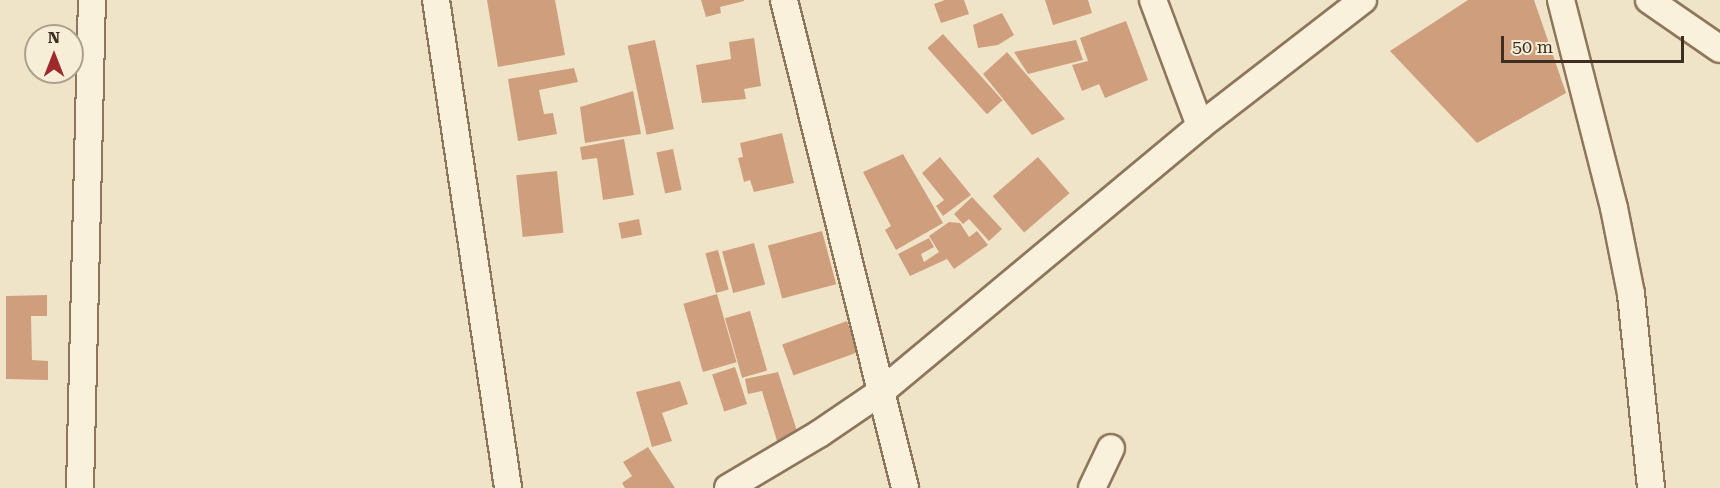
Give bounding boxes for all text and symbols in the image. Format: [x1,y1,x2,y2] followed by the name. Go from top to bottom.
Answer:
[24,24,84,84] north arrow
[1504,24,1687,62] scale bar
[48,28,60,47] text: N
[1512,36,1553,57] text: 50 m

